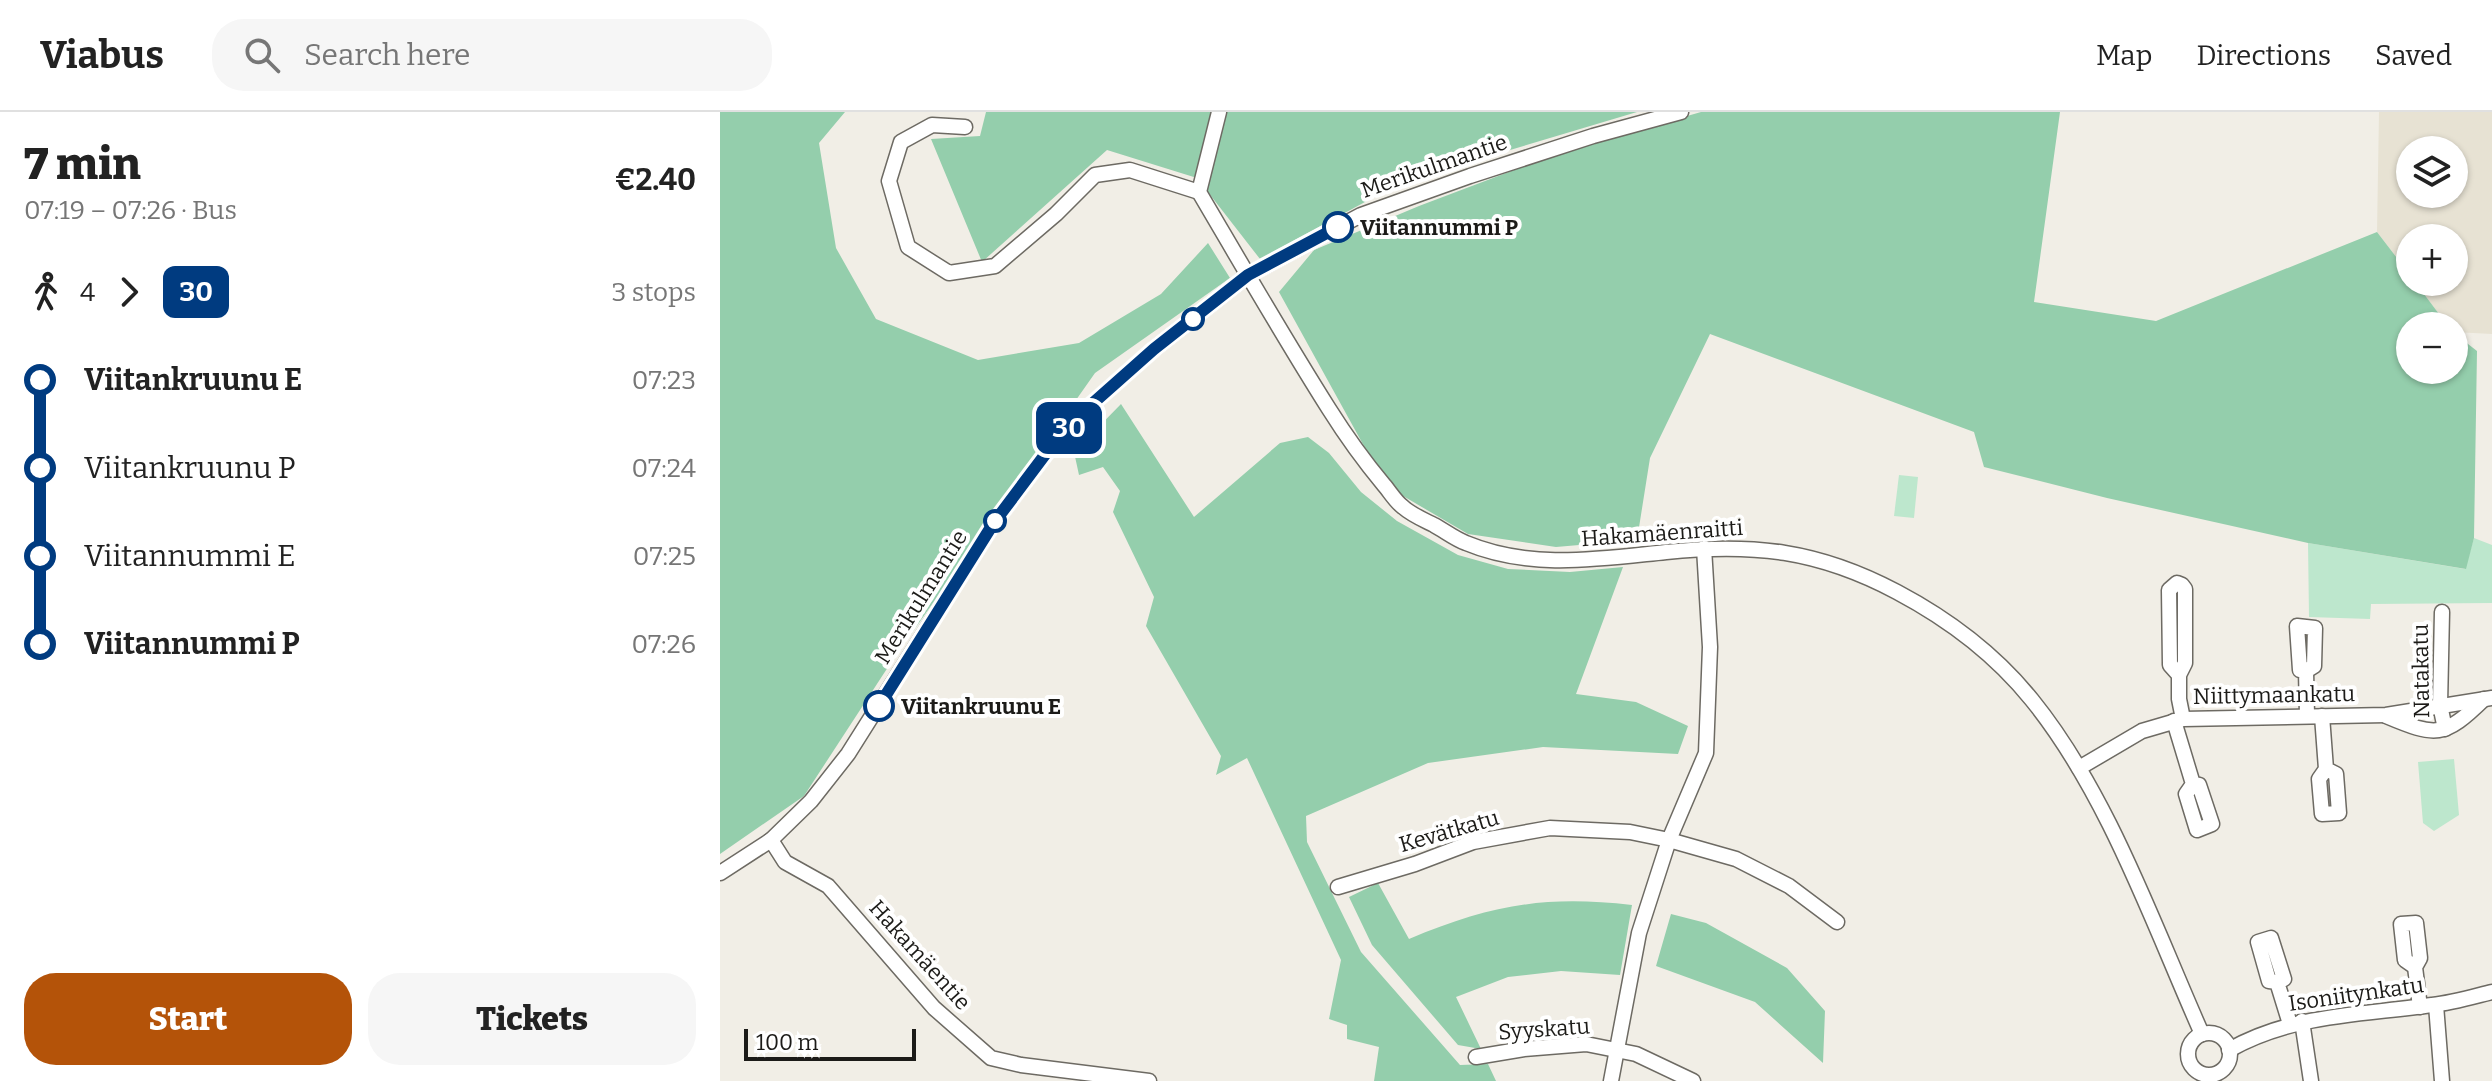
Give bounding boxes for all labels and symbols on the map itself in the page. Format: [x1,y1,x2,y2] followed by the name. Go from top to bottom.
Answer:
[1357,128,1511,204] street label: Merikulmantie
[1323,212,1353,242] marker: Viitannummi P
[1360,214,1518,241] place label: Viitannummi P
[1182,308,1204,330] unlabelled marker
[1033,402,1105,454] line badge: 30
[984,510,1006,532] unlabelled marker
[1580,514,1744,552] street label: Hakamäenraitti
[869,525,973,669] street label: Merikulmantie
[2407,623,2435,718] street label: Natakatu
[2193,680,2356,710] street label: Niittymaankatu
[864,691,894,721] marker: Viitankruunu E
[901,693,1061,720] place label: Viitankruunu E
[1396,804,1502,858] street label: Kevätkatu
[864,894,976,1016] street label: Hakamäentie
[2287,971,2426,1017] street label: Isoniitynkatu
[1497,1012,1591,1046] street label: Syyskatu
[744,1025,916,1061] scale bar

